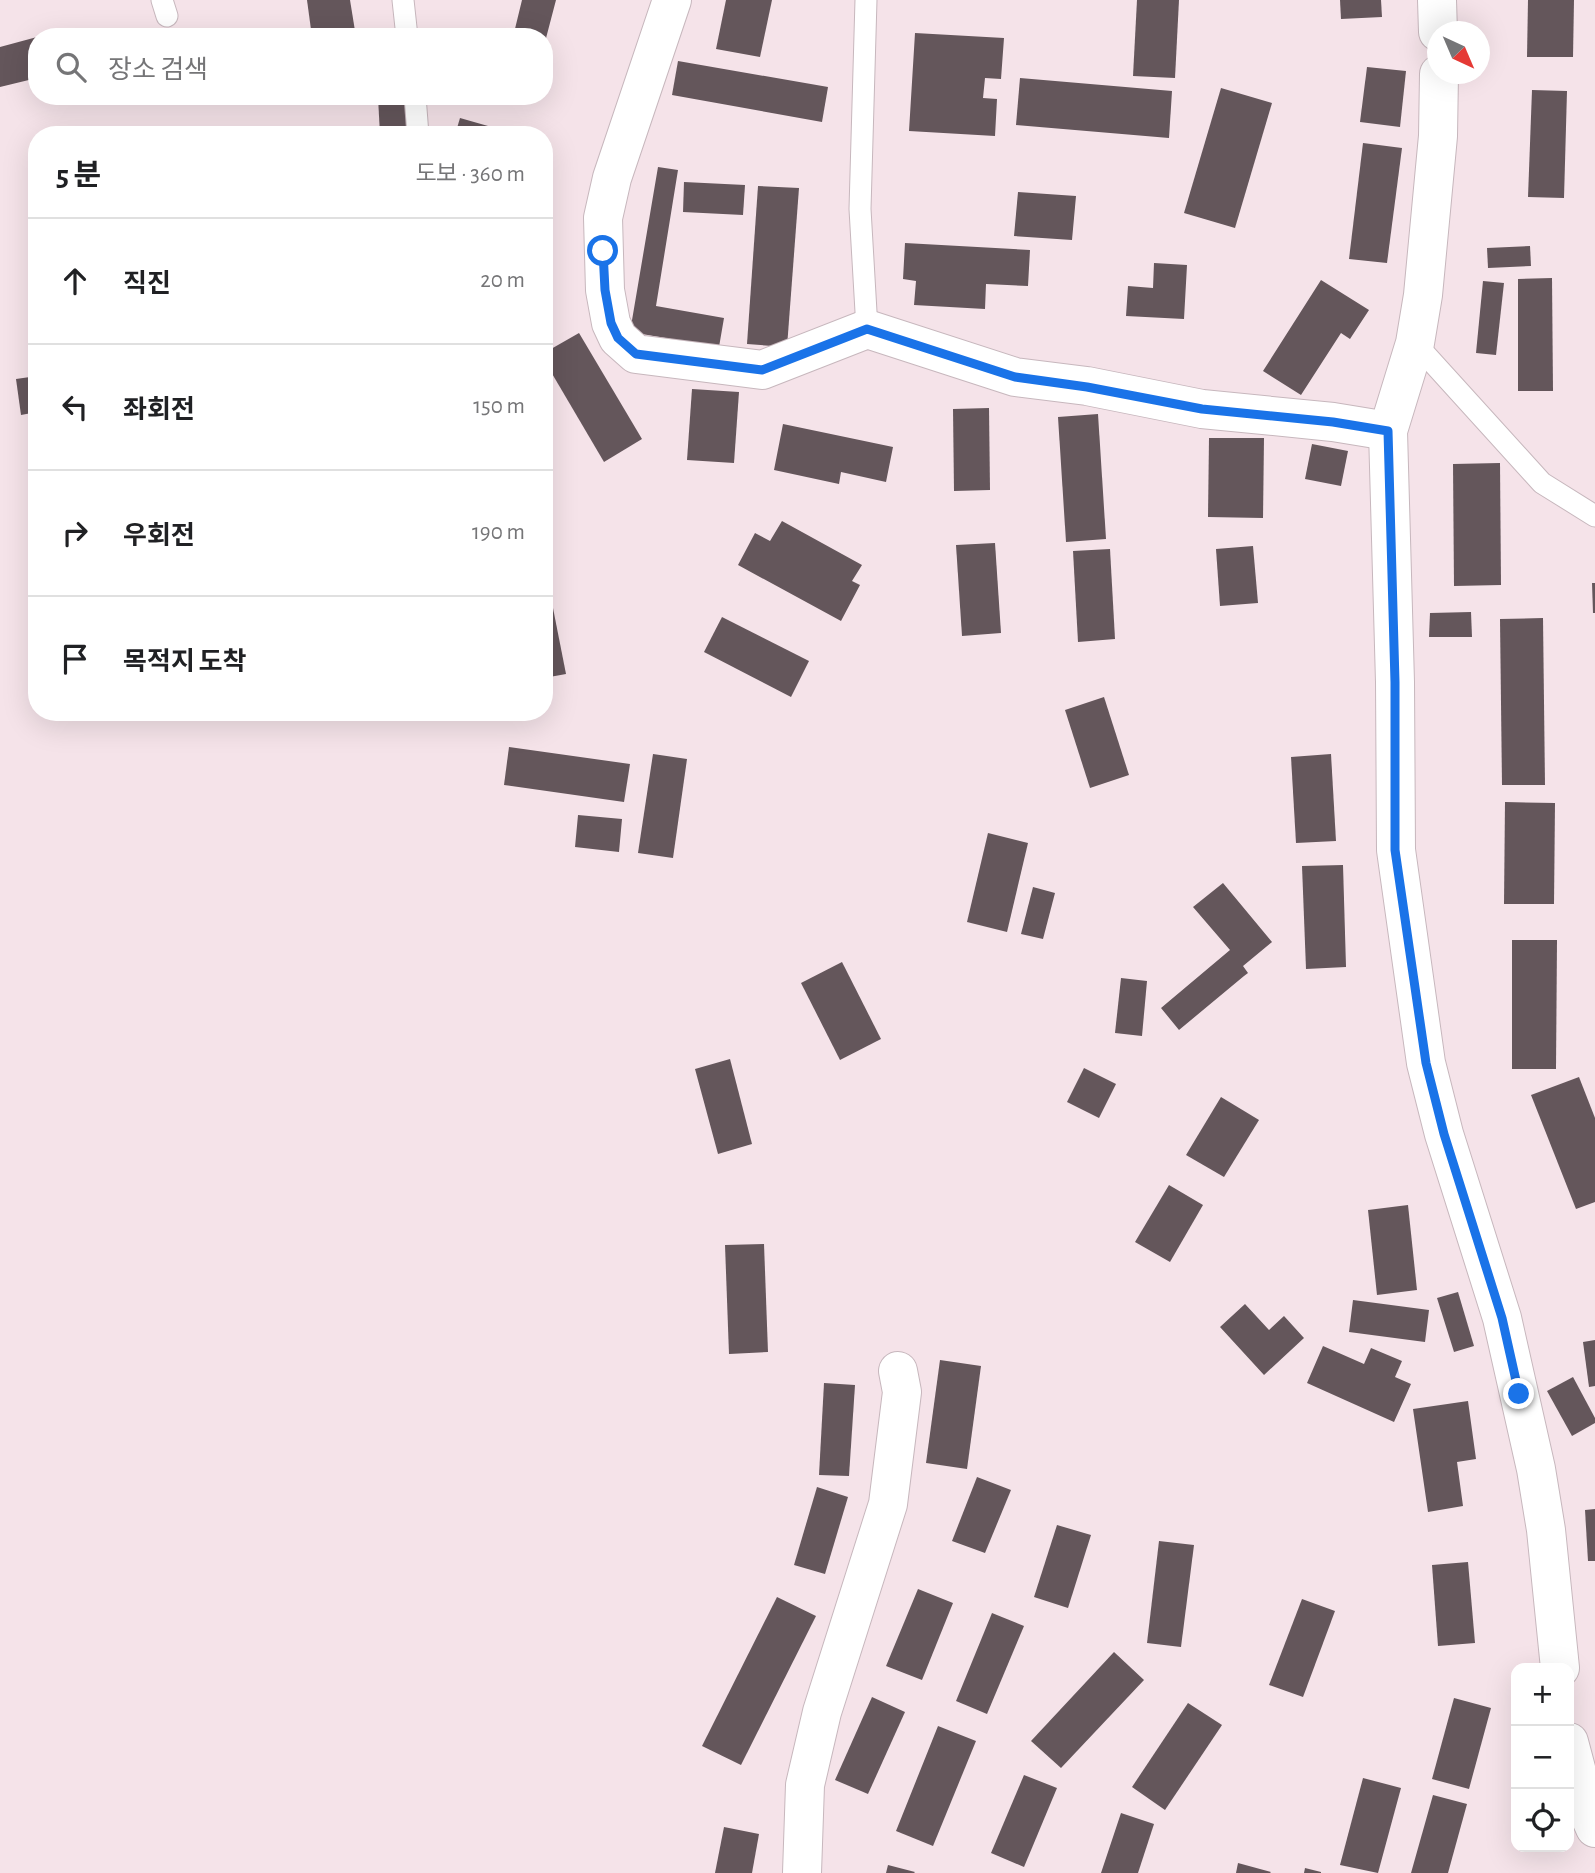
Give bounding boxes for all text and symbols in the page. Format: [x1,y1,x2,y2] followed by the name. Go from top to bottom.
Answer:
[1427,21,1490,84] north arrow
[28,28,553,105] search box
[52,48,90,86] icon: search
[108,57,208,83] text: 장소 검색
[56,161,101,191] text: 5 분
[415,163,525,186] text: 도보 · 360 m
[587,235,618,266] route start
[56,262,94,300] icon: ahead
[480,269,525,292] text: 20 m
[123,271,171,297] text: 직진
[56,388,94,426] icon: left
[473,395,525,418] text: 150 m
[123,397,195,423] text: 좌회전
[56,514,94,552] icon: right
[472,521,525,544] text: 190 m
[123,523,195,549] text: 우회전
[56,640,94,678] icon: arrive
[123,649,247,675] text: 목적지 도착
[1503,1378,1534,1409] route end
[1511,1663,1574,1852] map controls
[1511,1663,1574,1726] button: +
[1511,1726,1574,1789] button: −
[1511,1789,1574,1852] button: locate

